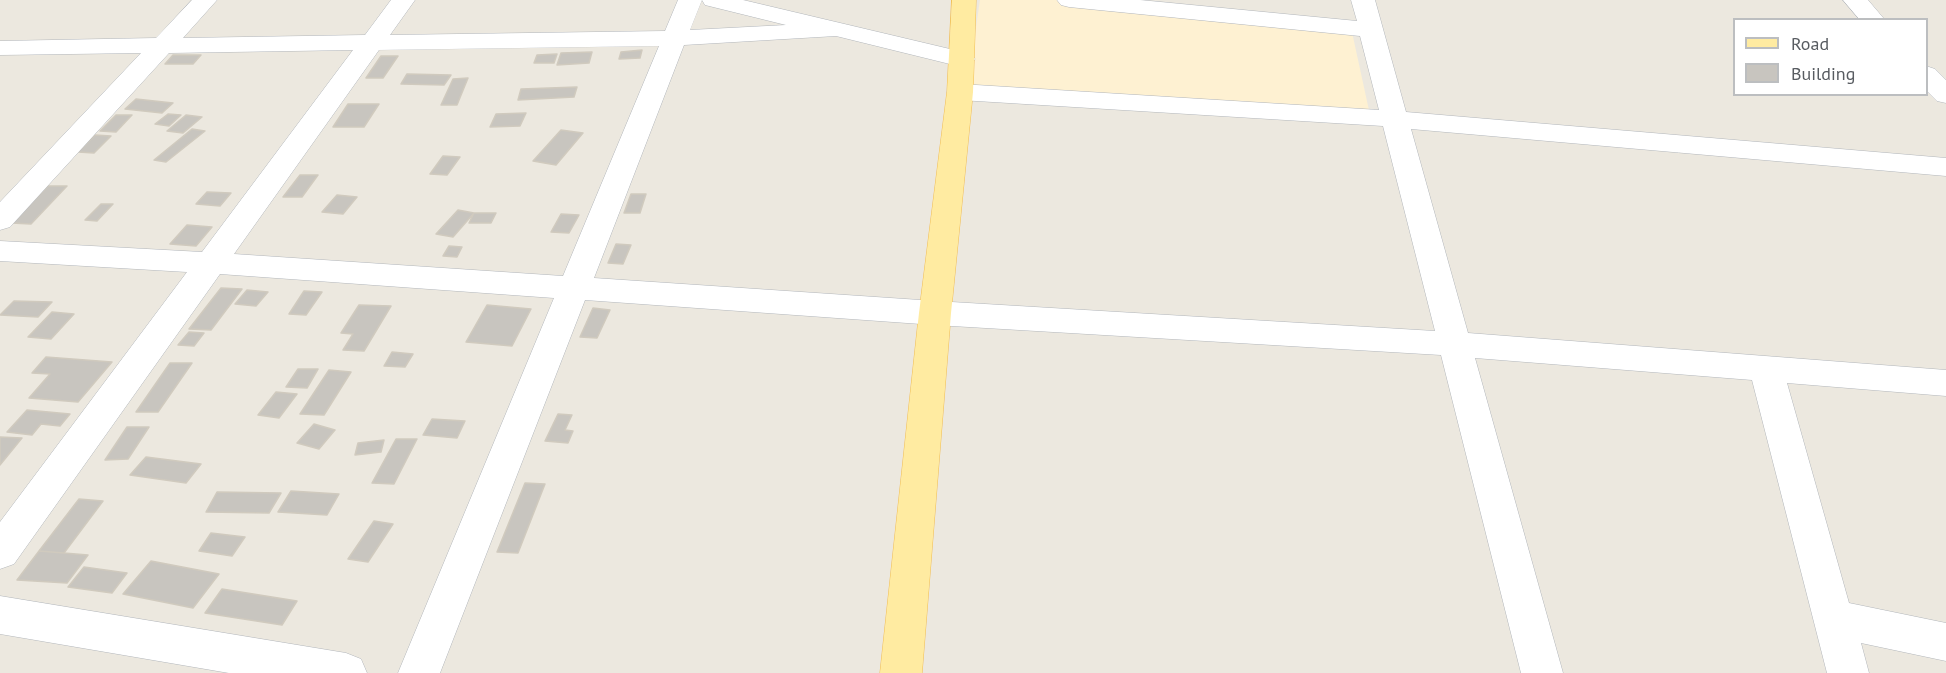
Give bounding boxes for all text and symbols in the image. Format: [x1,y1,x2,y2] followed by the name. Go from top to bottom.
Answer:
[1733,18,1928,96] legend
[1791,32,1829,55] text: Road
[1791,62,1855,85] text: Building

